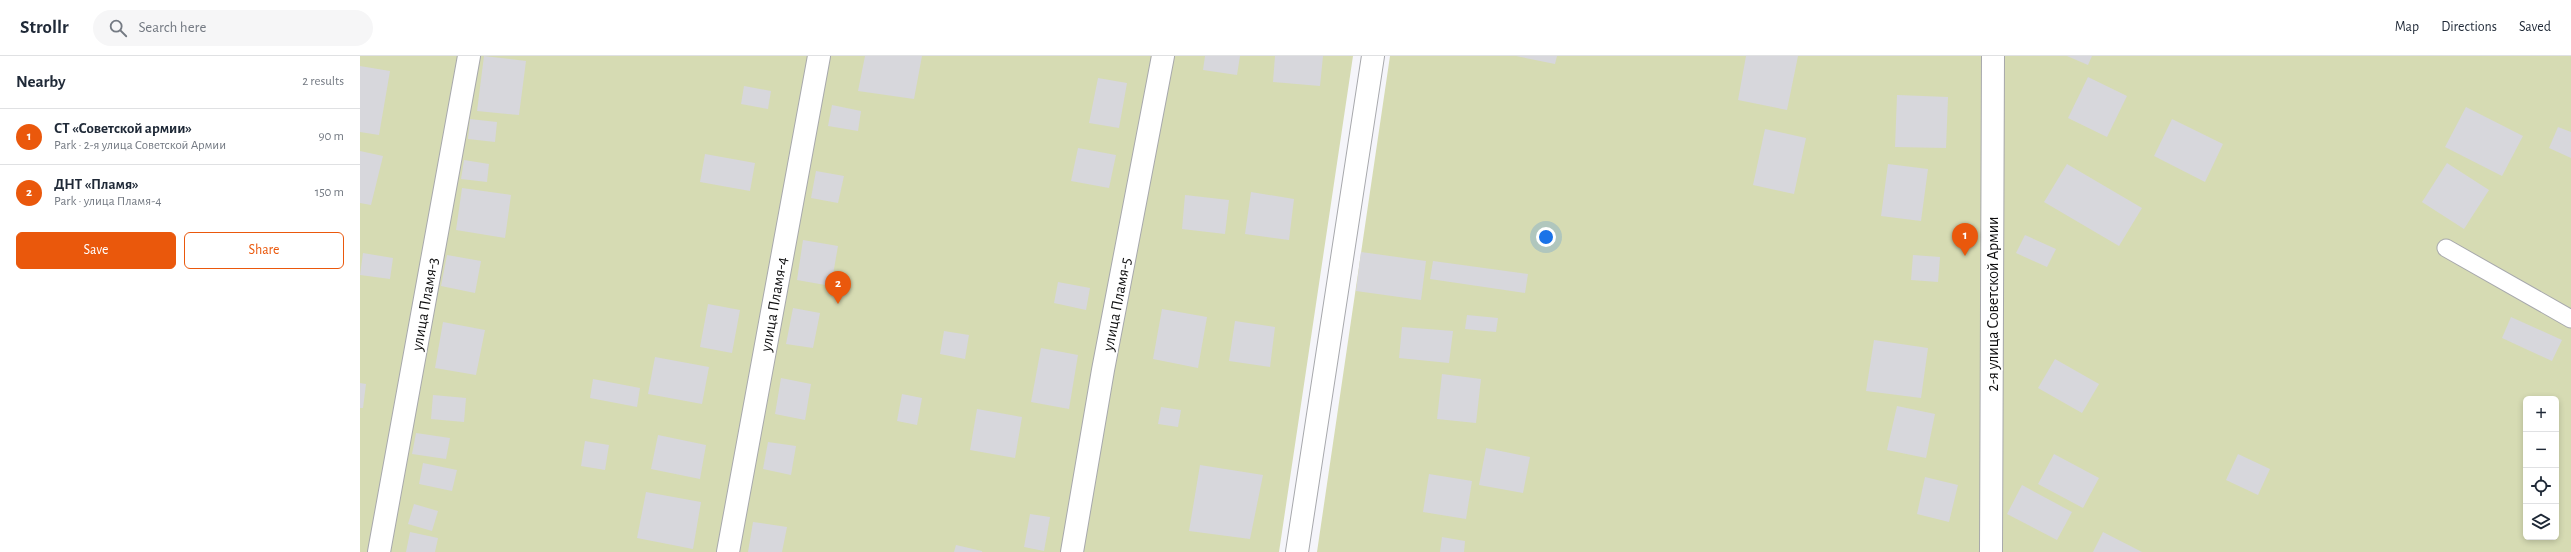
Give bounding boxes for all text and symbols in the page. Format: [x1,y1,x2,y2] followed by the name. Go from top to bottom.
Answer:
[93,10,373,46] search box
[107,17,129,39] icon: search
[20,18,69,37] text: Strollr
[139,20,206,35] text: Search here
[2395,20,2419,34] text: Map
[2441,20,2497,34] text: Directions
[2519,20,2551,34] text: Saved
[16,73,66,90] text: Nearby
[302,75,344,88] text: 2 results
[54,121,192,136] text: СТ «Советской армии»
[27,130,31,143] text: 1
[318,130,344,143] text: 90 m
[54,139,226,152] text: Park · 2-я улица Советской Армии
[54,177,139,192] text: ДНТ «Пламя»
[26,186,32,199] text: 2
[315,186,344,199] text: 150 m
[54,195,161,208] text: Park · улица Пламя-4
[1985,216,2002,392] street label: 2-я улица Советской Армии
[1952,223,1978,256] pin: 1
[1536,227,1556,247] your location
[16,232,176,269] button: Save
[184,232,344,269] button: Share
[758,255,791,354] street label: улица Пламя-4
[409,256,442,353] street label: улица Пламя-3
[1100,256,1135,353] street label: улица Пламя-5
[825,271,851,304] pin: 2
[2523,396,2559,540] map controls
[2523,396,2559,432] button: +
[2523,432,2559,468] button: −
[2523,468,2559,504] button: locate
[2523,504,2559,540] button: layers

